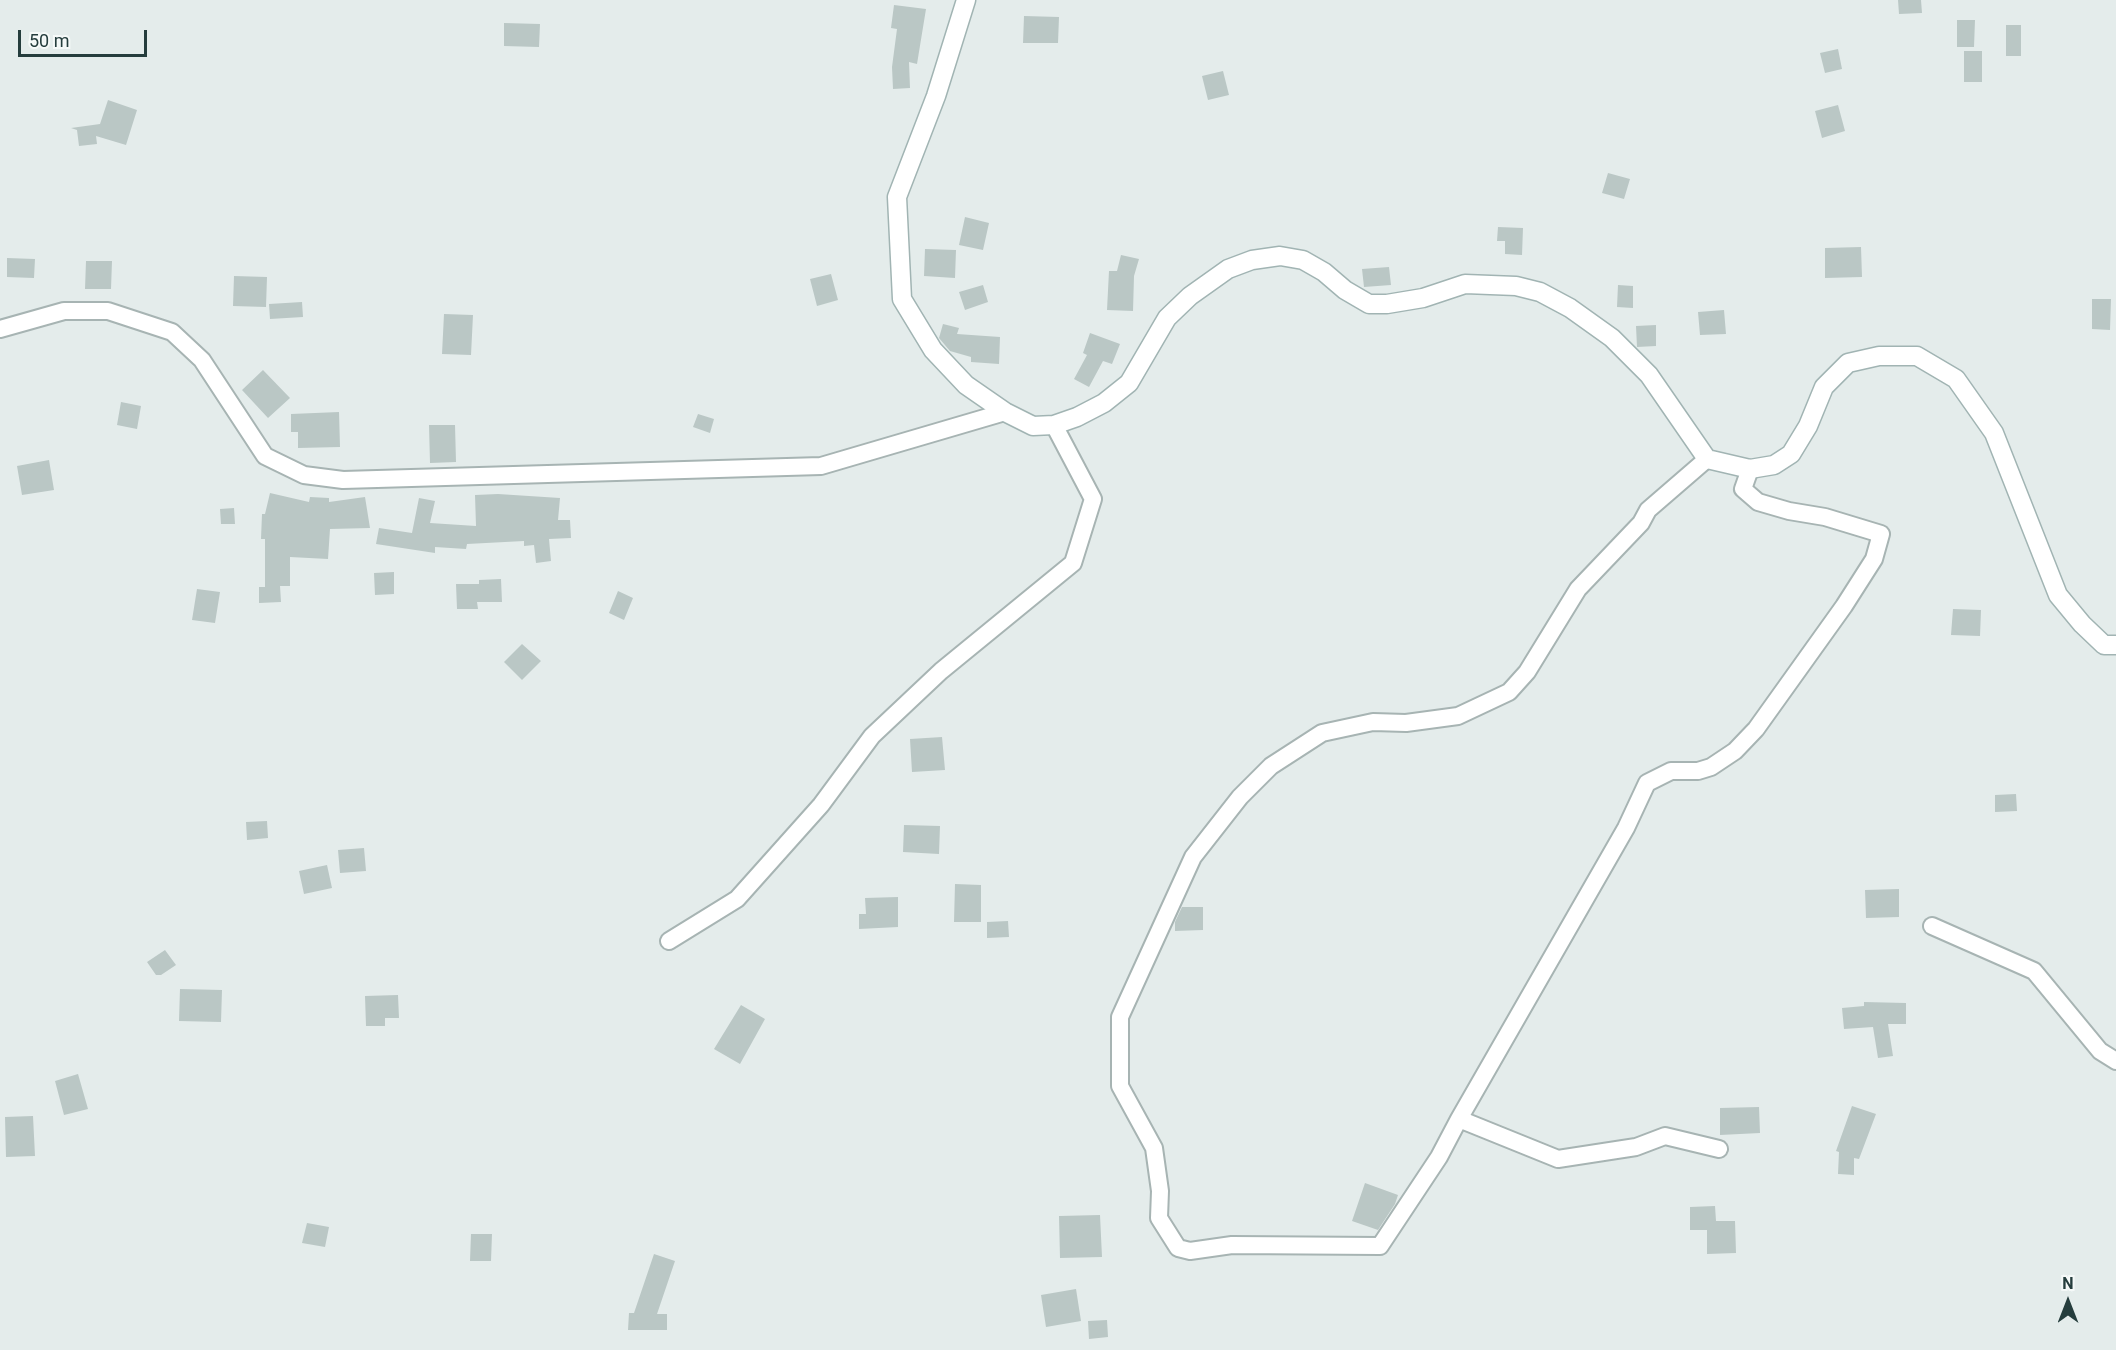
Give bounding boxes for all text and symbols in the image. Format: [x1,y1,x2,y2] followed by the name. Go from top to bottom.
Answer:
[21,18,150,56] scale bar
[29,30,69,51] text: 50 m
[2038,1272,2098,1332] north arrow
[2062,1274,2074,1293] text: N

